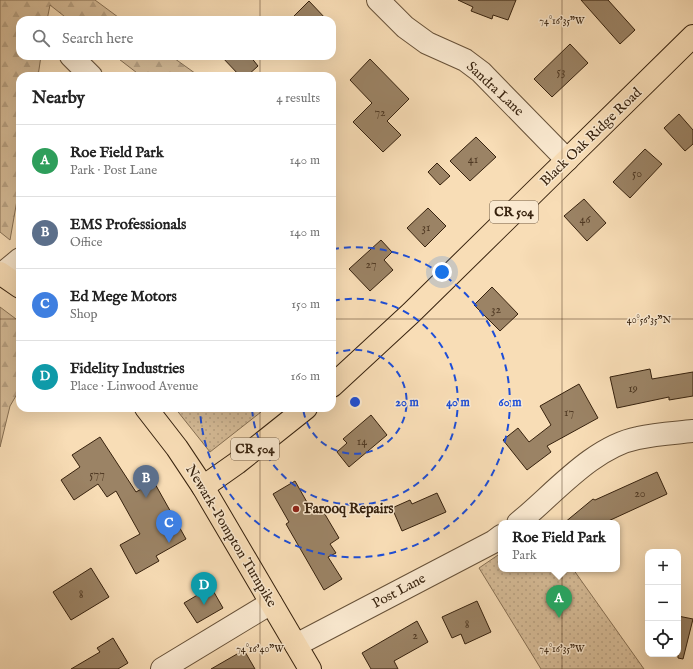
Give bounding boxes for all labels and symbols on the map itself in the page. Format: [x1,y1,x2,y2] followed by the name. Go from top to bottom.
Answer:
[539,15,585,28] text: 74°16'35"W
[462,58,528,121] street label: Sandra Lane
[557,64,565,79] house number: 53
[536,83,646,190] street label: Black Oak Ridge Road
[374,105,386,120] house number: 72
[468,152,478,167] house number: 41
[632,166,642,181] house number: 50
[490,201,538,223] road number: CR 504
[580,212,591,227] house number: 46
[422,220,430,235] house number: 31
[365,257,377,272] house number: 27
[432,262,452,282] your location
[491,302,501,317] house number: 32
[627,314,672,327] text: 40°56'35"N
[628,381,638,396] house number: 19
[348,395,362,409] centre of rings
[395,395,419,410] text: 20 m
[446,395,471,410] text: 40 m
[499,395,522,410] text: 60 m
[564,405,574,420] house number: 17
[357,434,367,449] house number: 14
[231,438,279,460] road number: CR 504
[181,462,281,611] street label: Newark-Pompton Turnpike
[133,465,159,498] pin: B
[89,467,105,482] house number: 577
[634,486,646,501] house number: 20
[304,500,394,518] place label: Farooq Repairs
[291,504,301,514] marker: Farooq Repairs
[156,510,182,543] pin: C
[369,569,429,613] street label: Post Lane
[191,572,217,605] pin: D
[546,585,572,618] pin: A
[79,587,84,602] house number: 8
[465,617,470,632] house number: 8
[412,628,418,643] house number: 2
[236,643,284,656] text: 74°16'40"W
[539,643,585,656] text: 74°16'35"W

